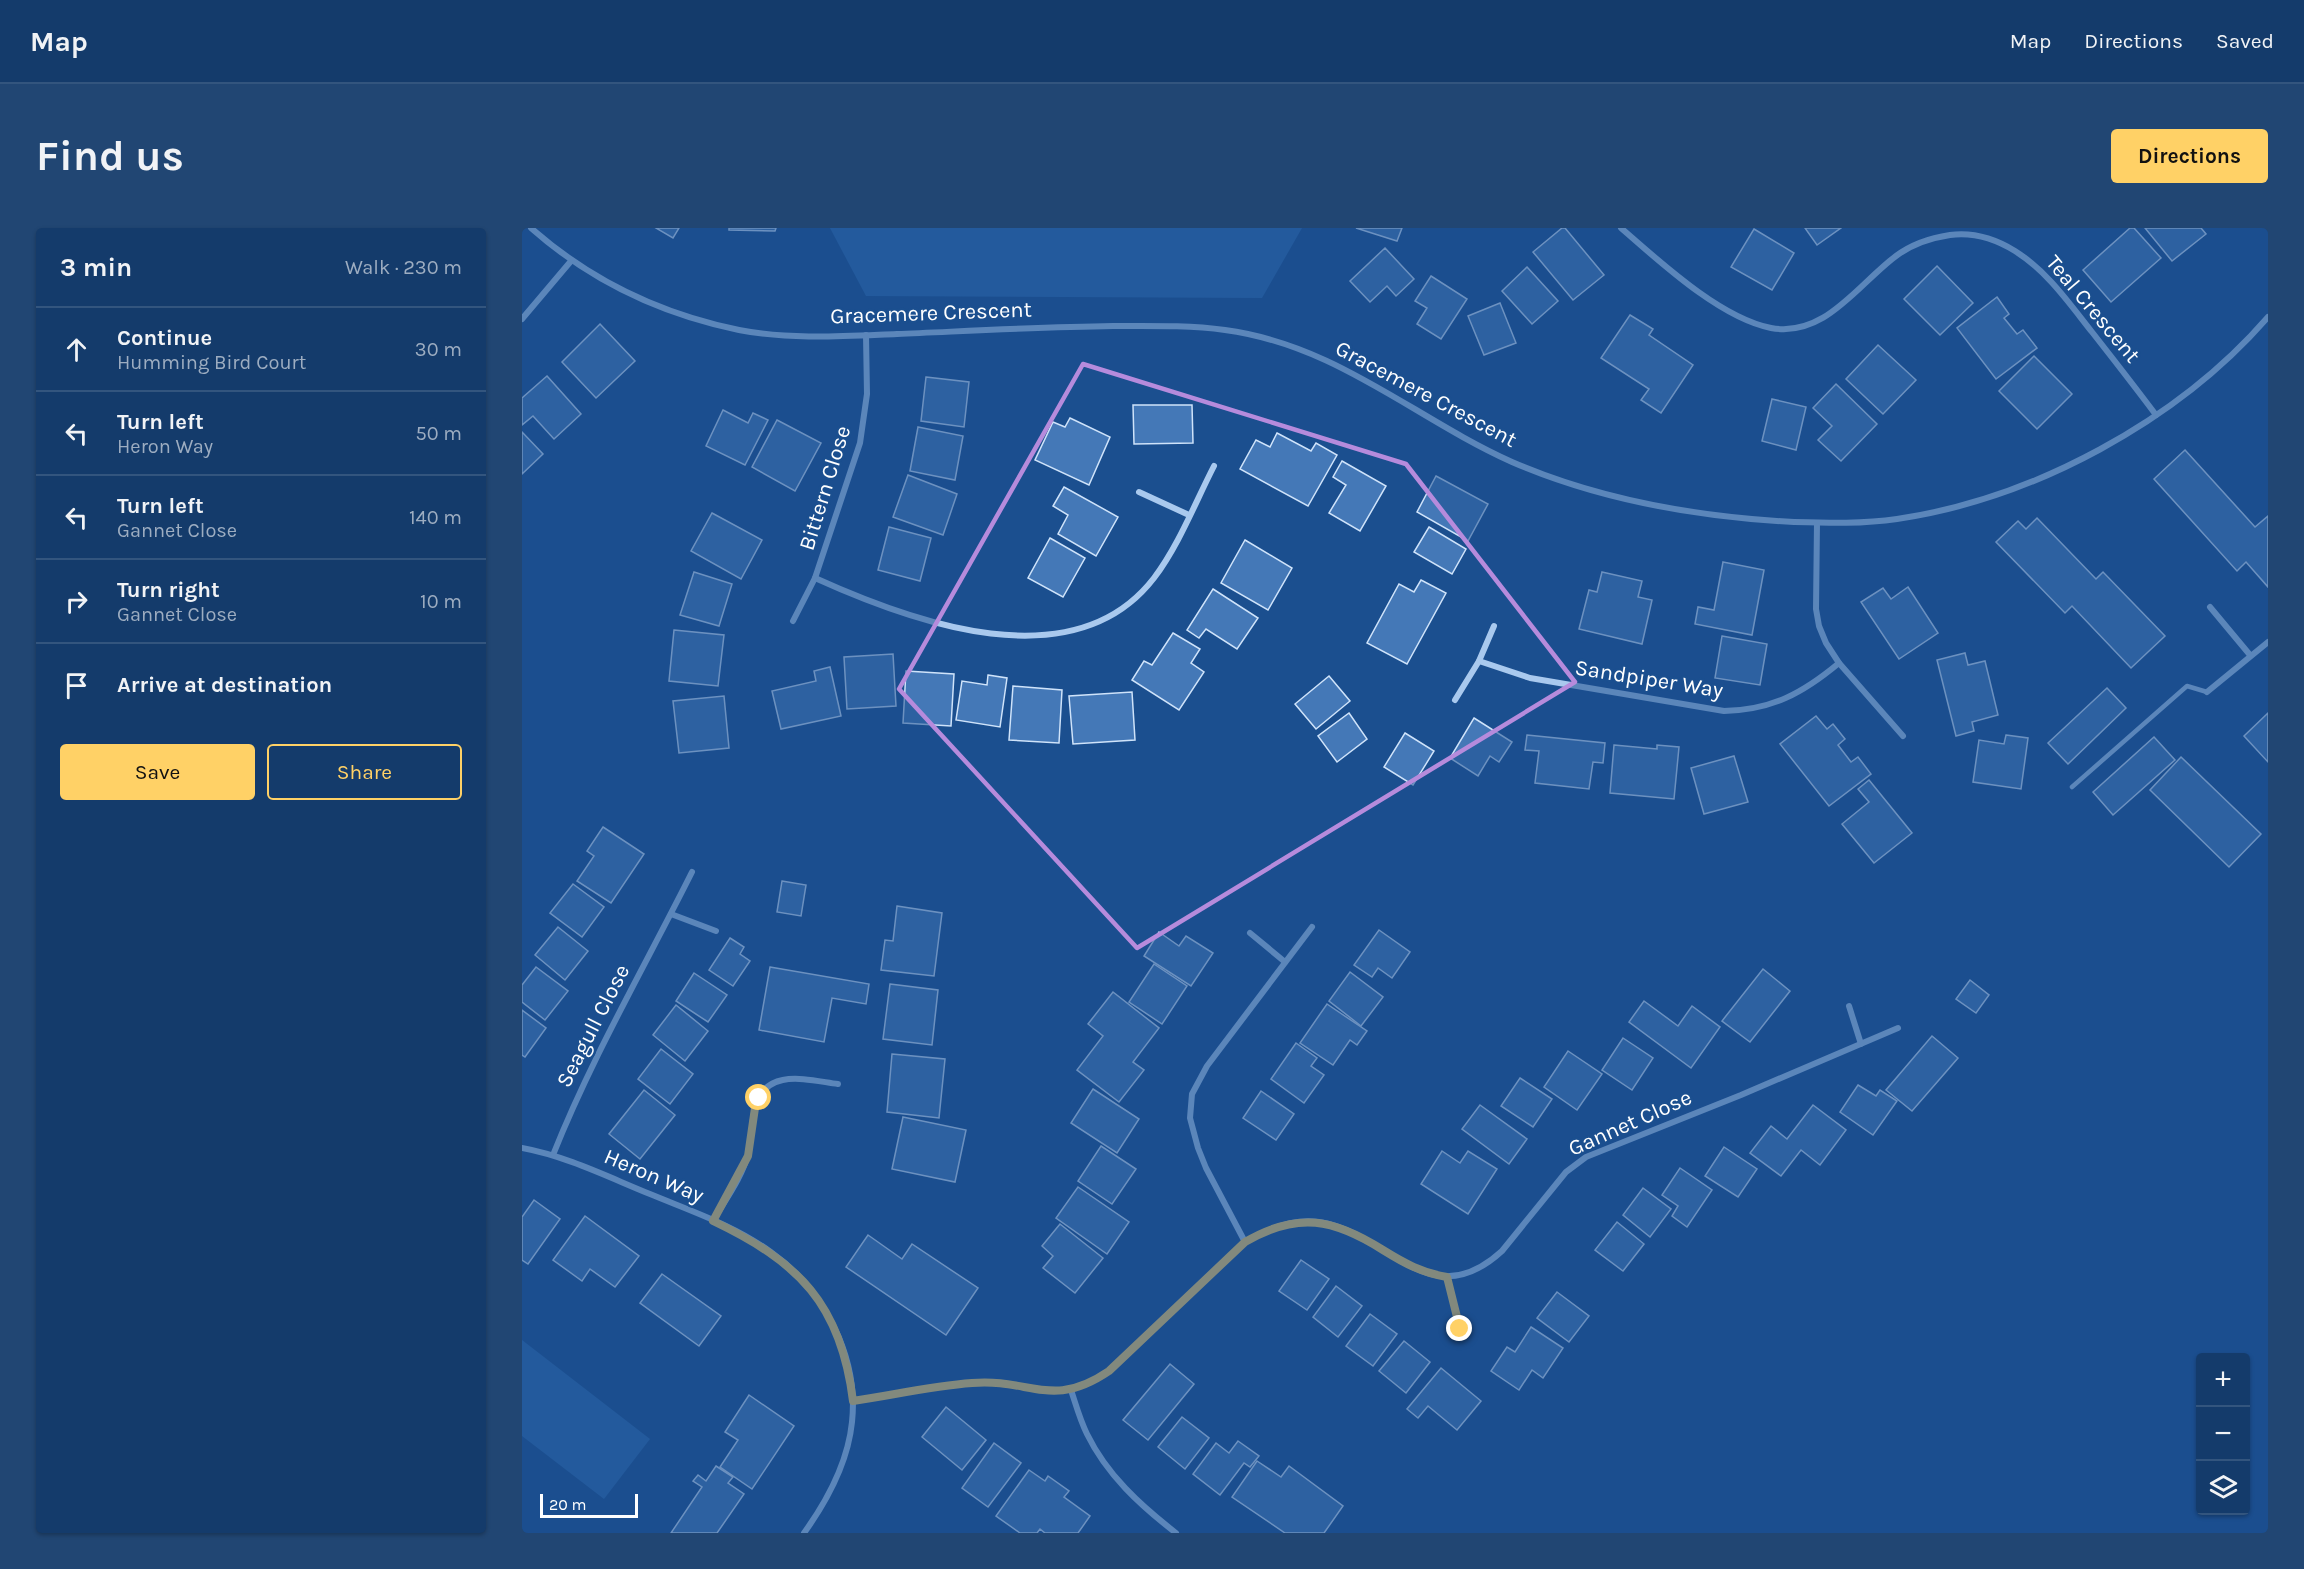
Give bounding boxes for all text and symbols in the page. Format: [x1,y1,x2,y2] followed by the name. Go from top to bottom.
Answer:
[30,25,88,58] text: Map
[2010,29,2051,53] text: Map
[2084,29,2183,53] text: Directions
[2216,29,2274,53] text: Saved
[2111,129,2268,183] button: Directions
[36,131,184,181] text: Find us
[2040,250,2146,368] street label: Teal Crescent
[60,252,132,283] text: 3 min
[345,256,462,279] text: Walk · 230 m
[830,296,1032,330] street label: Gracemere Crescent
[117,325,212,351] text: Continue
[60,333,93,366] icon: ahead
[1331,335,1521,453] street label: Gracemere Crescent
[415,338,462,361] text: 30 m
[117,351,306,374] text: Humming Bird Court
[117,409,204,435] text: Turn left
[60,417,93,450] icon: left
[415,422,462,445] text: 50 m
[794,422,856,554] street label: Bittern Close
[117,435,213,458] text: Heron Way
[117,493,204,519] text: Turn left
[60,501,93,534] icon: left
[409,506,462,529] text: 140 m
[117,519,237,542] text: Gannet Close
[117,577,220,603] text: Turn right
[60,585,93,618] icon: right
[420,590,462,613] text: 10 m
[117,603,237,626] text: Gannet Close
[1573,654,1725,704] street label: Sandpiper Way
[60,669,93,702] icon: arrive
[117,672,332,698] text: Arrive at destination
[60,744,255,800] button: Save
[267,744,462,800] button: Share
[551,960,635,1092] street label: Seagull Close
[745,1084,771,1110] route start
[1564,1084,1696,1162] street label: Gannet Close
[600,1143,708,1209] street label: Heron Way
[1446,1315,1472,1341] route end
[2196,1353,2250,1515] map controls
[2196,1353,2250,1407] button: +
[2196,1407,2250,1461] button: −
[2196,1461,2250,1515] button: layers
[540,1491,638,1518] scale bar
[549,1495,587,1514] text: 20 m

